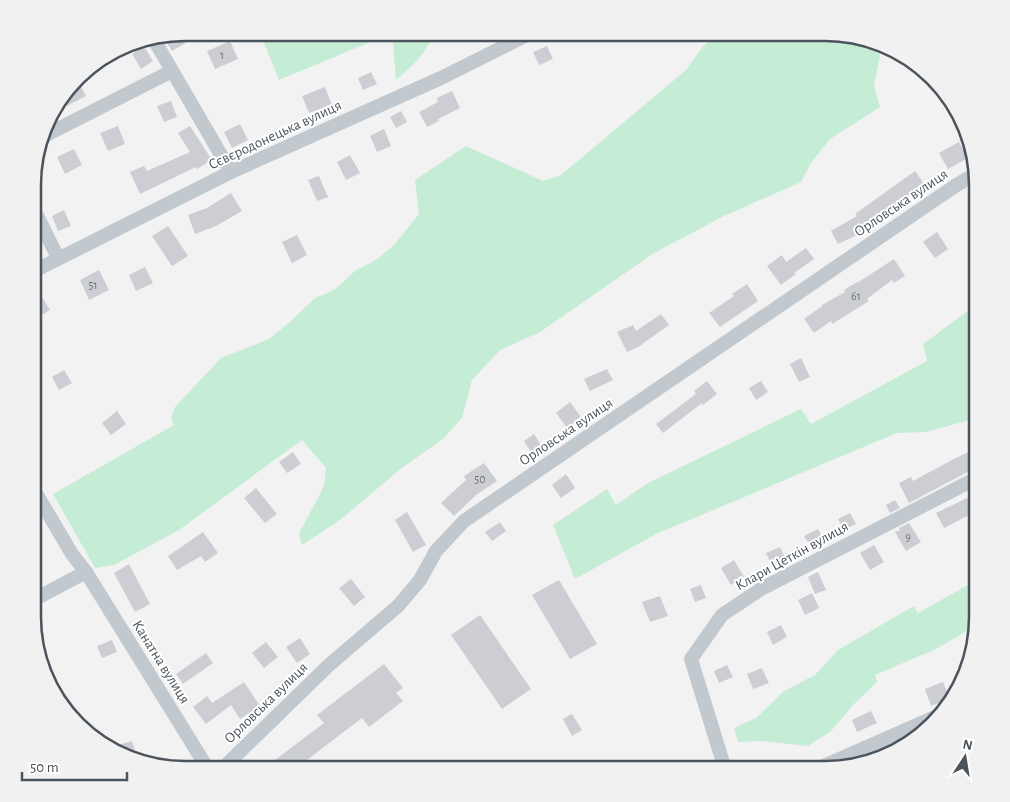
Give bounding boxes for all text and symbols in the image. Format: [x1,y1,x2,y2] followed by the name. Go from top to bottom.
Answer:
[220,49,224,61] house number: 1
[206,98,344,172] street label: Сєвєродонецька вулиця
[851,166,951,240] street label: Орловська вулиця
[88,279,98,291] house number: 51
[851,290,861,302] house number: 61
[516,395,616,469] street label: Орловська вулиця
[474,473,486,485] house number: 50
[733,519,851,593] street label: Клари Цеткін вулиця
[905,531,911,543] house number: 9
[129,618,193,706] street label: Канатна вулиця
[221,660,311,746] street label: Орловська вулиця
[940,732,990,782] north arrow
[961,737,974,753] text: N
[22,750,128,782] scale bar
[30,760,59,775] text: 50 m

